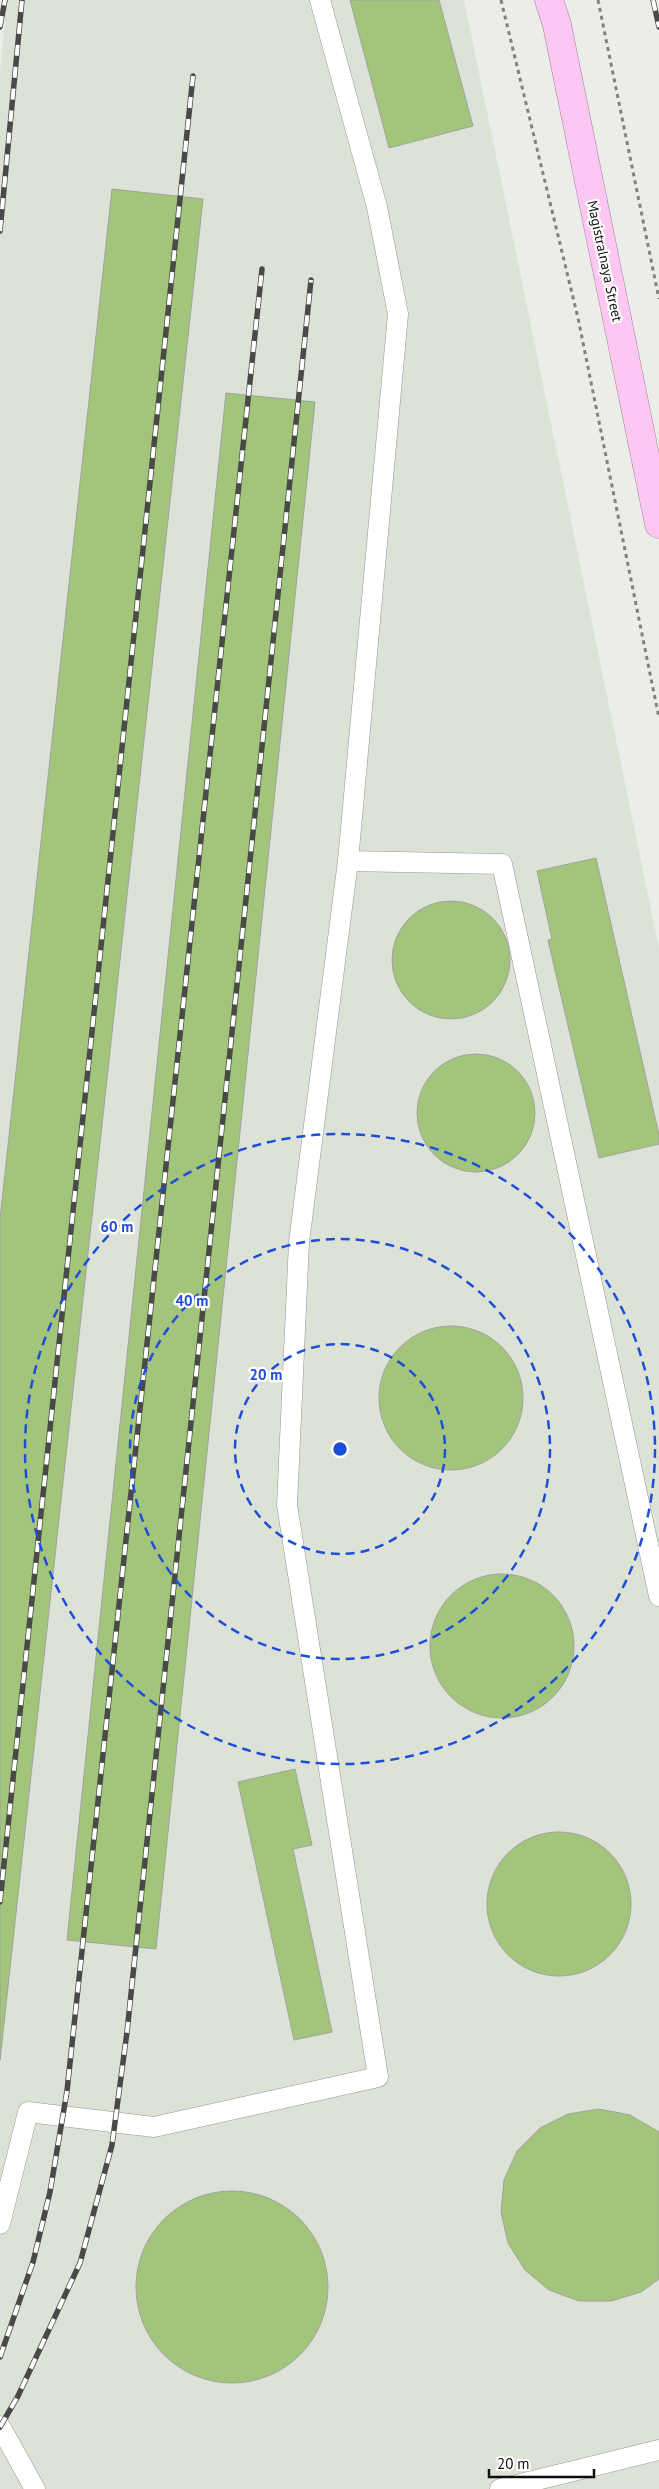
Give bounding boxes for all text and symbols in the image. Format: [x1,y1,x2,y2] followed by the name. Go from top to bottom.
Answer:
[583,199,627,323] street label: Magistralnaya Street
[101,1217,133,1236] text: 60 m
[176,1291,208,1310] text: 40 m
[250,1365,282,1384] text: 20 m
[331,1440,349,1458] centre of rings
[489,2446,594,2478] scale bar
[497,2454,530,2473] text: 20 m

